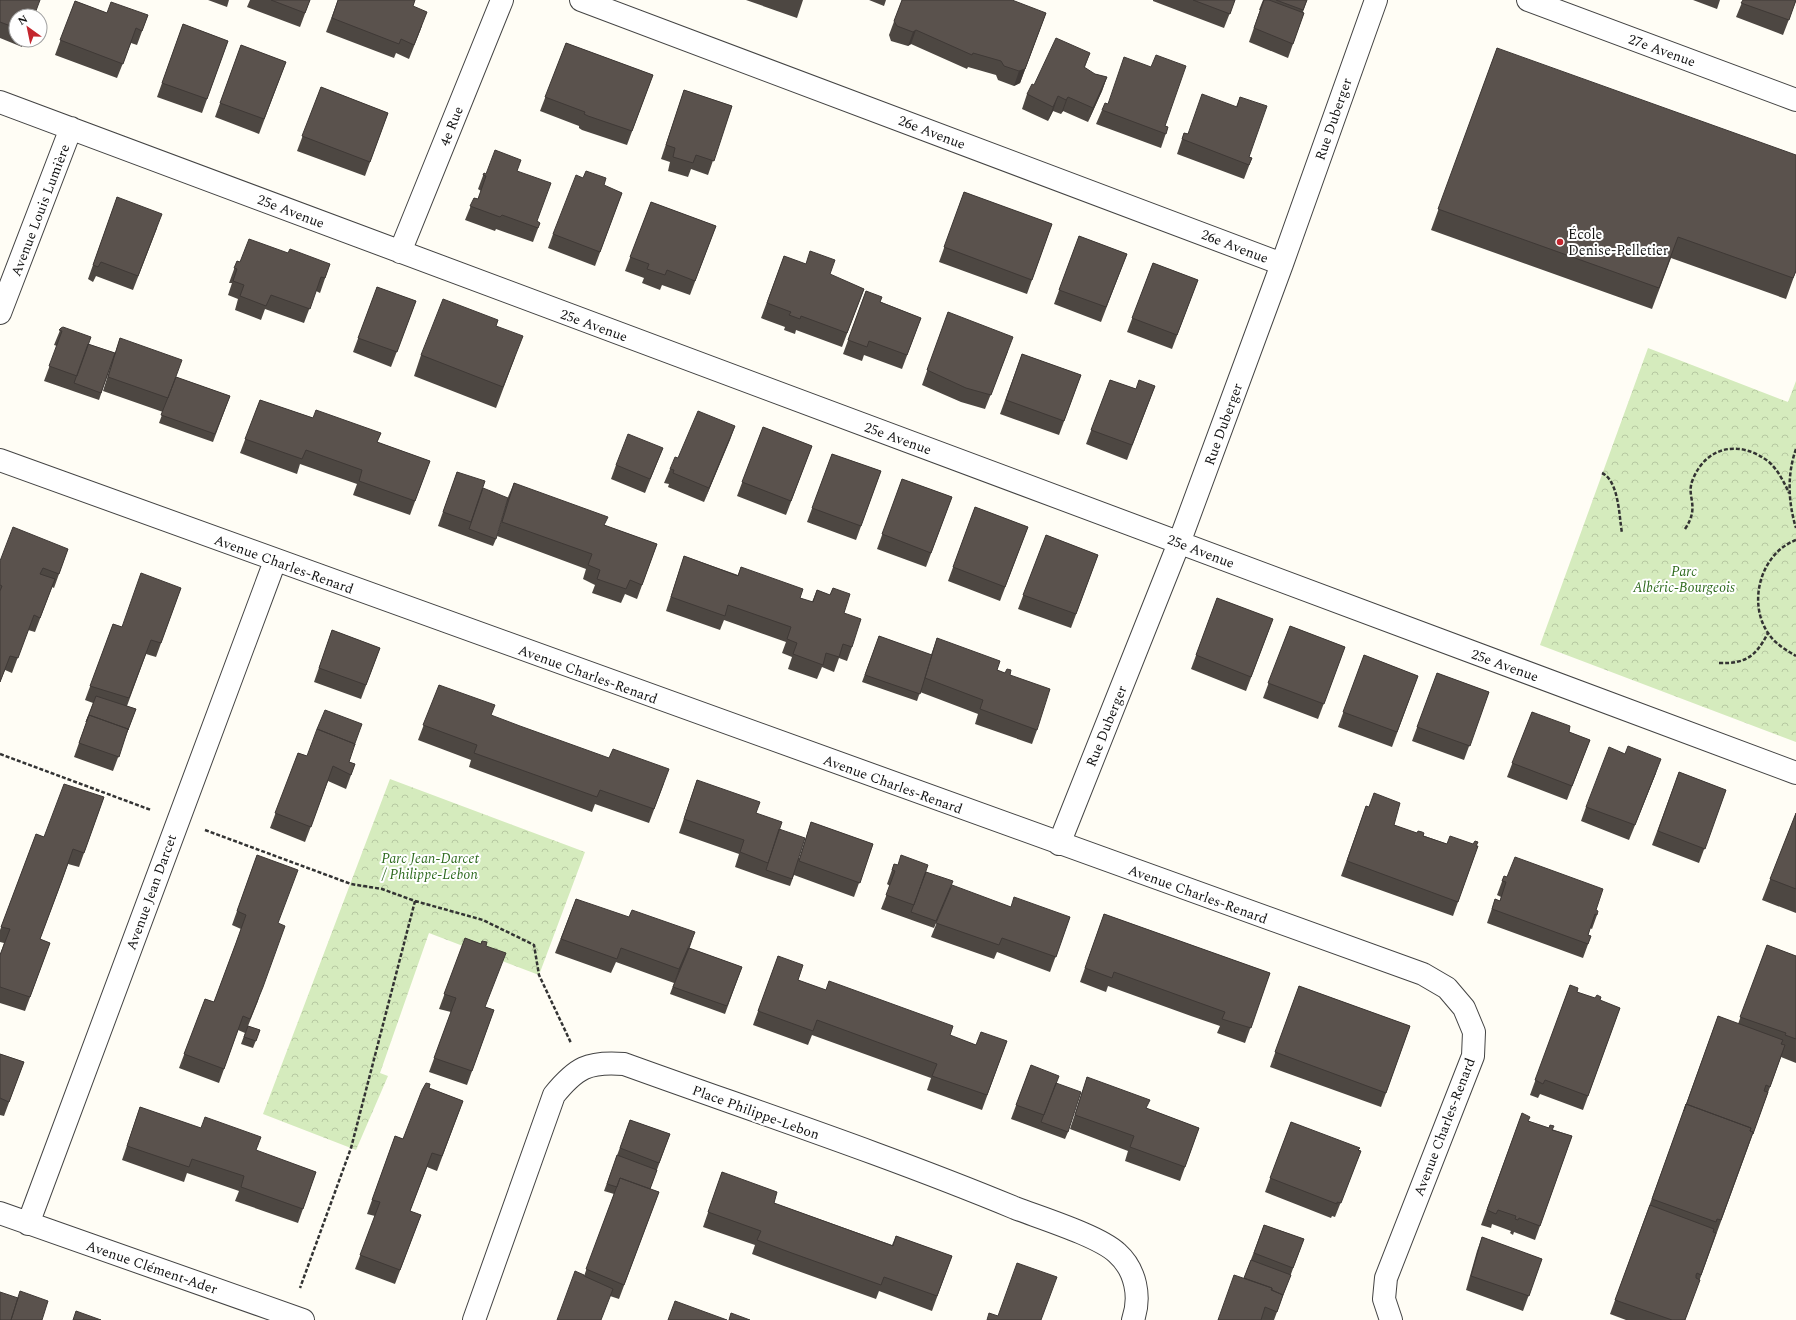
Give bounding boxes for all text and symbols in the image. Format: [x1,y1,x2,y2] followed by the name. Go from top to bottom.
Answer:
[8,8,48,48] north arrow
[14,10,31,30] text: N
[1625,29,1699,72] street label: 27e Avenue
[1310,75,1358,163] street label: Rue Duberger
[434,103,469,149] street label: 4e Rue
[895,110,969,155] street label: 26e Avenue
[6,141,75,279] street label: Avenue Louis Lumière
[254,189,328,234] street label: 25e Avenue
[1198,224,1272,269] street label: 26e Avenue
[1568,224,1669,261] place label: École Denise-Pelletier
[1555,237,1565,247] marker: École Denise-Pelletier
[557,304,631,347] street label: 25e Avenue
[1199,380,1248,468] street label: Rue Duberger
[861,417,935,460] street label: 25e Avenue
[211,529,357,600] street label: Avenue Charles-Renard
[1164,529,1238,574] street label: 25e Avenue
[1632,561,1735,598] park label: Parc Albéric-Bourgeois
[515,639,661,710] street label: Avenue Charles-Renard
[1468,644,1542,687] street label: 25e Avenue
[1081,682,1133,770] street label: Rue Duberger
[820,749,966,820] street label: Avenue Charles-Renard
[121,831,182,953] street label: Avenue Jean Darcet
[381,848,479,885] park label: Parc Jean-Darcet / Philippe-Lebon
[1125,859,1271,930] street label: Avenue Charles-Renard
[1408,1055,1481,1200] street label: Avenue Charles-Renard
[689,1080,822,1145] street label: Place Philippe-Lebon
[83,1235,221,1300] street label: Avenue Clément-Ader

